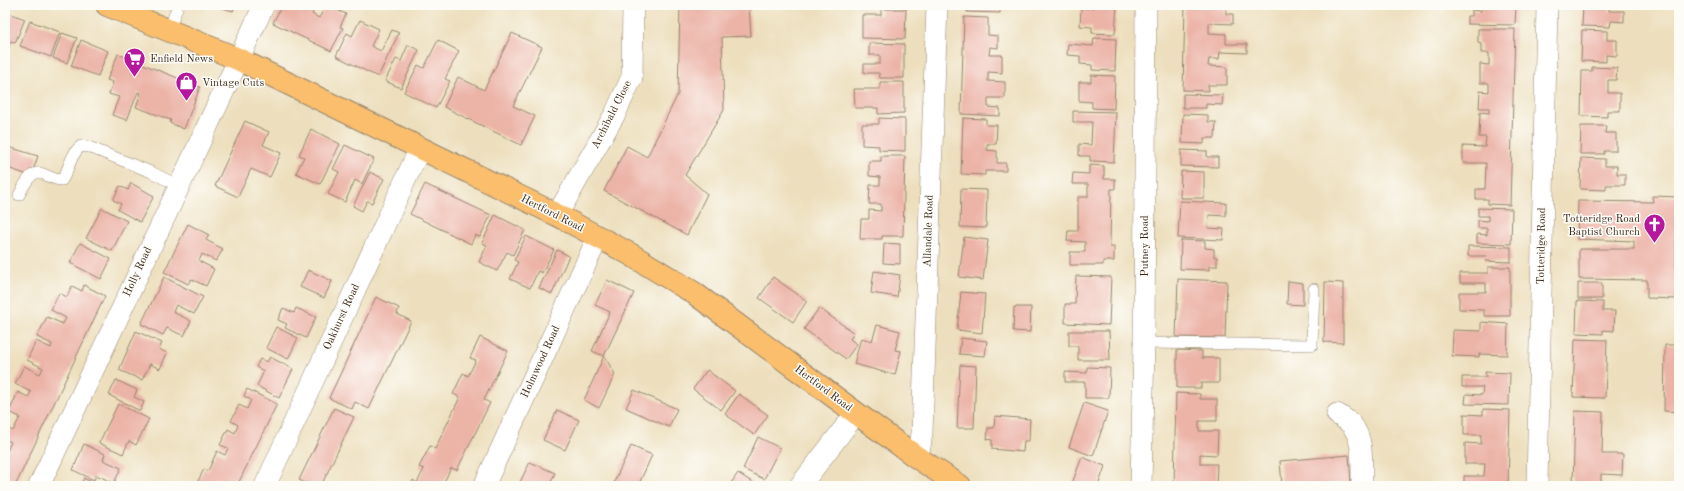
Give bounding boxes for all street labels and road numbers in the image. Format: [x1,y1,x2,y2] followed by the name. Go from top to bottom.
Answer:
[590,79,634,151] street label: Archibald Close
[519,193,585,235] street label: Hertford Road
[922,194,936,267] street label: Allandale Road
[1536,207,1548,285] street label: Totteridge Road
[1140,215,1151,277] street label: Putney Road
[122,245,154,299] street label: Holly Road
[322,282,362,352] street label: Oakhurst Road
[520,324,563,400] street label: Holmwood Road
[792,364,854,414] street label: Hertford Road

